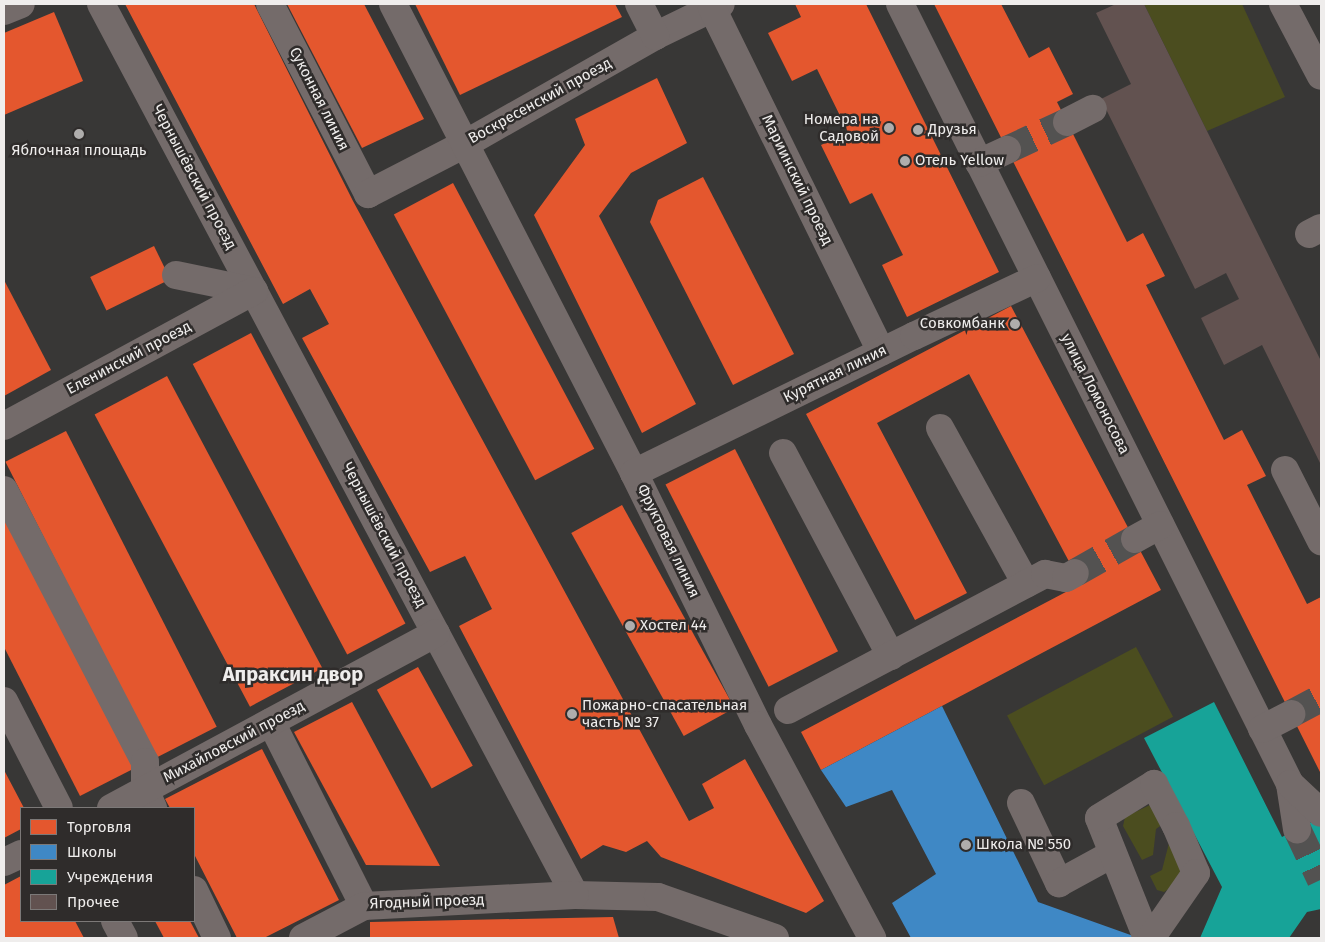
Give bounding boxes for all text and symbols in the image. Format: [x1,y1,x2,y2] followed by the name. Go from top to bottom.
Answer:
[285,44,353,154] street label: Суконная линия
[465,54,615,148] street label: Воскресенский проезд
[148,101,240,253] street label: Чернышёвский проезд
[804,110,879,145] place label: Номера на Садовой
[758,112,836,248] street label: Мариинский проезд
[928,121,977,139] place label: Друзья
[883,122,895,134] marker: Номера на Садовой
[912,124,924,136] marker: Друзья
[73,128,85,140] marker: Яблочная площадь
[11,142,147,160] place label: Яблочная площадь
[915,152,1004,170] place label: Отель Yellow
[899,155,911,167] marker: Отель Yellow
[920,315,1005,333] place label: Совкомбанк
[64,318,194,398] street label: Еленинский проезд
[1009,318,1021,330] marker: Совкомбанк
[1057,331,1133,457] street label: улица Ломоносова
[780,341,890,407] street label: Курятная линия
[338,459,430,611] street label: Чернышёвский проезд
[633,481,703,601] street label: Фруктовая линия
[640,617,707,635] place label: Хостел 44
[624,620,636,632] marker: Хостел 44
[223,662,363,686] district label: Апраксин двор
[582,696,747,731] place label: Пожарно-спасательная часть № 37
[160,697,308,787] street label: Михайловский проезд
[566,708,578,720] marker: Пожарно-спасательная часть № 37
[20,807,195,922] legend
[67,818,132,836] text: Торговля
[976,836,1071,854] place label: Школа № 550
[960,839,972,851] marker: Школа № 550
[67,843,117,861] text: Школы
[67,868,153,886] text: Учреждения
[369,891,485,913] street label: Ягодный проезд
[67,893,119,911] text: Прочее

